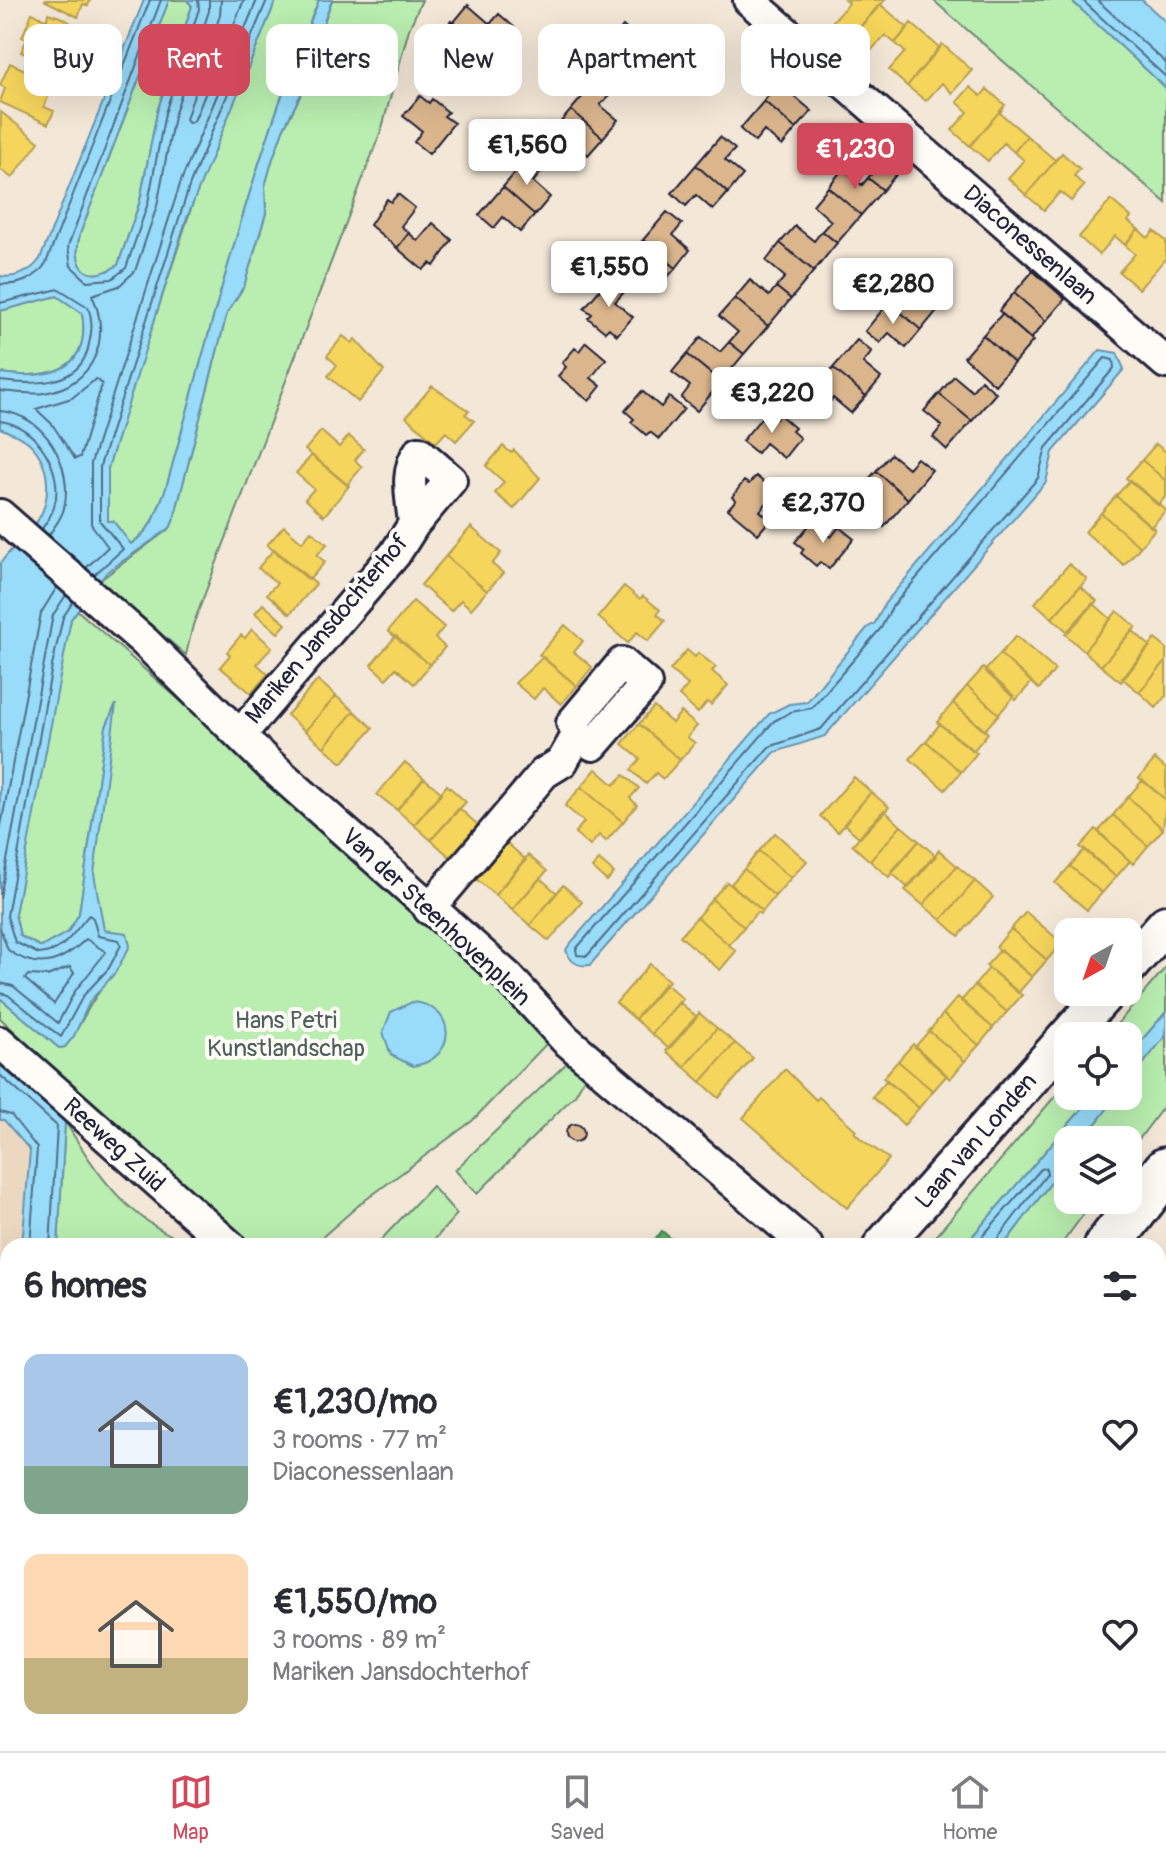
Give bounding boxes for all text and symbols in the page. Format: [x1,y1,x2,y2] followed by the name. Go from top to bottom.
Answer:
[24,24,122,96] chip: Buy
[138,24,250,96] chip: Rent
[266,24,398,96] chip: Filters
[414,24,522,96] chip: New
[538,24,725,96] chip: Apartment
[741,24,870,96] chip: House
[462,119,592,187] pin: €1,560
[790,123,920,191] pin: €1,230
[487,129,567,161] text: €1,560
[815,133,895,165] text: €1,230
[957,179,1103,311] street label: Diaconessenlaan
[544,241,674,309] pin: €1,550
[569,251,649,283] text: €1,550
[828,258,958,326] pin: €2,280
[851,268,935,300] text: €2,280
[707,367,837,435] pin: €3,220
[729,377,815,409] text: €3,220
[758,477,888,545] pin: €2,370
[781,487,865,519] text: €2,370
[239,528,415,730] street label: Mariken Jansdochterhof
[335,822,537,1012] street label: Van der Steenhovenplein
[1054,918,1142,1006] north arrow
[1054,918,1142,1214] map controls
[207,1006,365,1063] park label: Hans Petri Kunstlandschap
[1054,1022,1142,1110] button: locate
[909,1067,1043,1215] street label: Laan van Londen
[57,1092,171,1198] street label: Reeweg Zuid
[1054,1126,1142,1214] button: layers
[1098,1264,1142,1308] icon: filters
[24,1265,147,1308] text: 6 homes
[272,1381,437,1424] text: €1,230/mo
[88,1386,184,1482] icon: home
[1098,1412,1142,1456] icon: heart
[272,1424,447,1456] text: 3 rooms · 77 m²
[272,1456,454,1488] text: Diaconessenlaan
[272,1581,437,1624] text: €1,550/mo
[88,1586,184,1682] icon: home
[1098,1612,1142,1656] icon: heart
[272,1624,446,1656] text: 3 rooms · 89 m²
[272,1656,531,1688] text: Mariken Jansdochterhof
[169,1770,213,1846] tab: Map
[550,1770,605,1846] tab: Saved
[942,1770,997,1846] tab: Home

